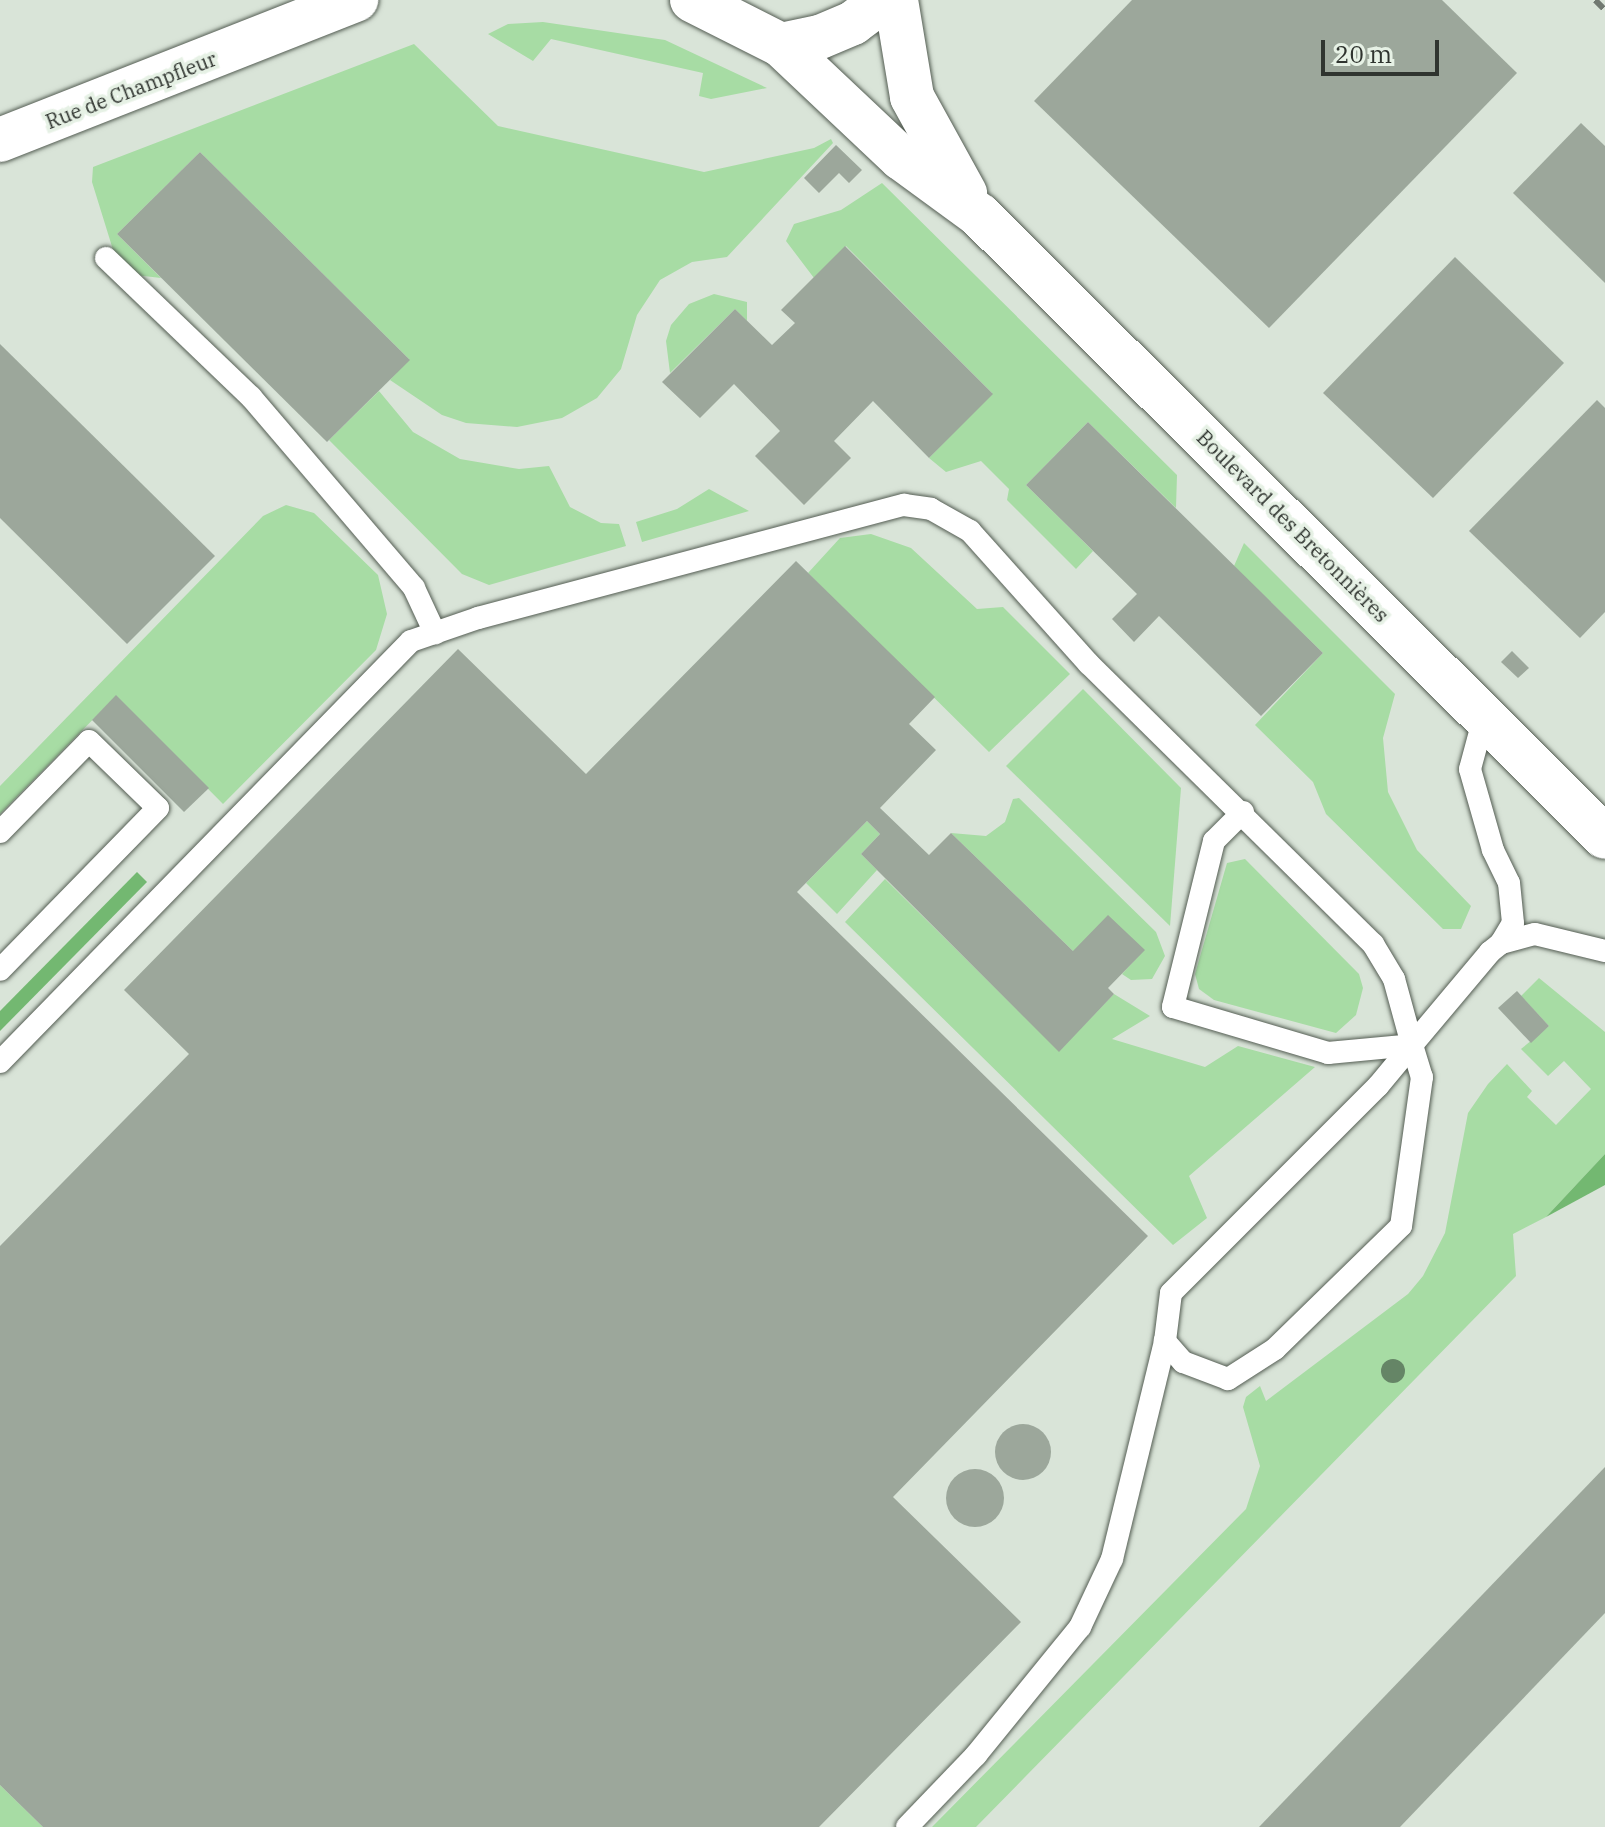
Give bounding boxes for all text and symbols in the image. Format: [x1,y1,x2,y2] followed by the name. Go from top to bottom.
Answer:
[1325,24,1443,74] scale bar
[1335,38,1392,70] text: 20 m
[42,46,220,134] street label: Rue de Champfleur
[1192,425,1394,627] street label: Boulevard des Bretonnières

